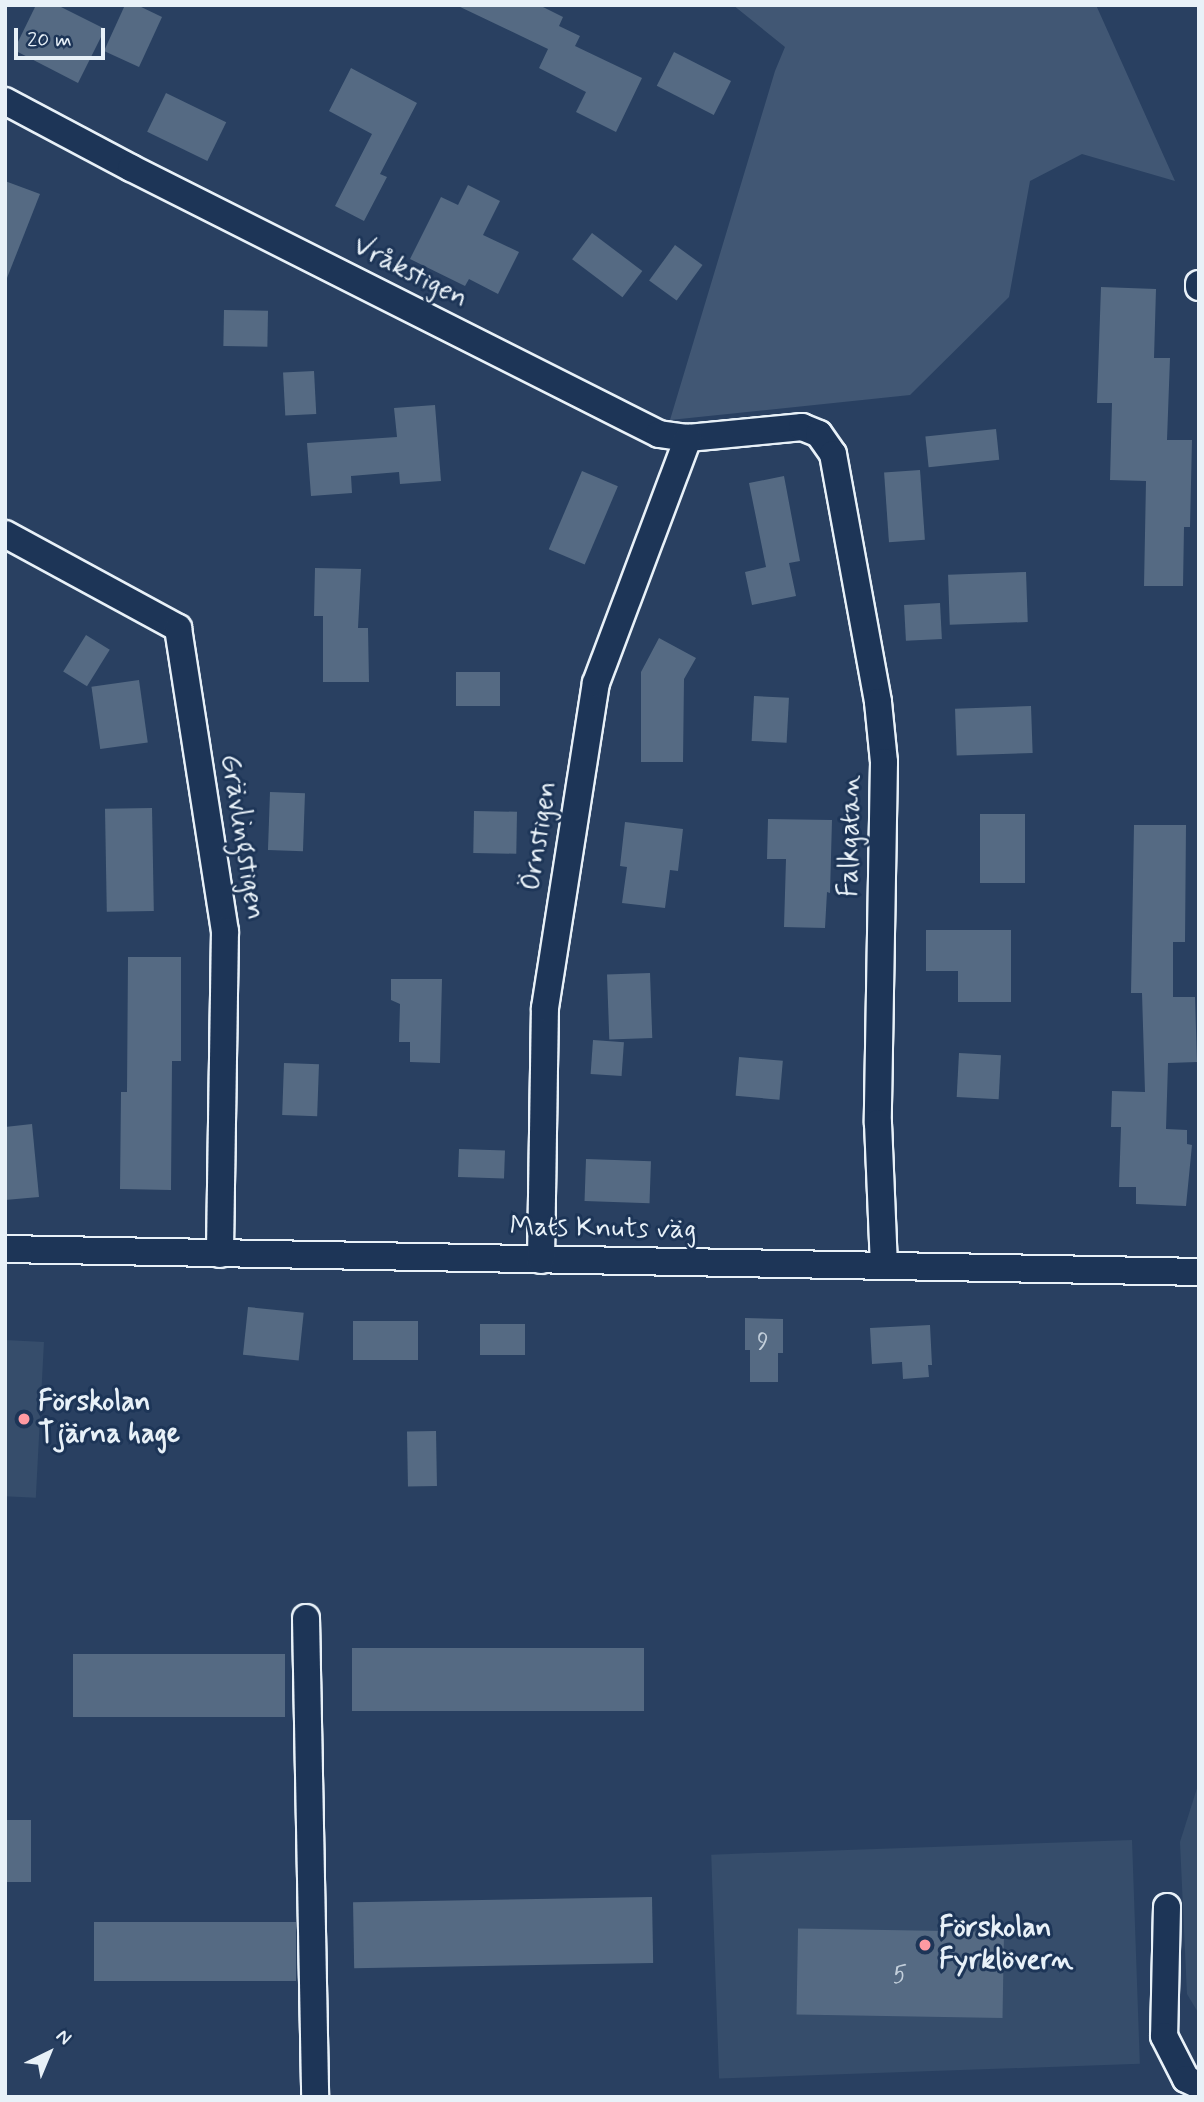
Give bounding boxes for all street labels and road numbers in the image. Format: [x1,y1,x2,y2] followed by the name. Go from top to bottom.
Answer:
[347,230,473,316] street label: Vråkstigen
[212,752,272,922] street label: Grävlingstigen
[833,775,869,897] street label: Falkgatan
[515,779,565,893] street label: Örnstigen
[510,1211,696,1247] street label: Mats Knuts väg

